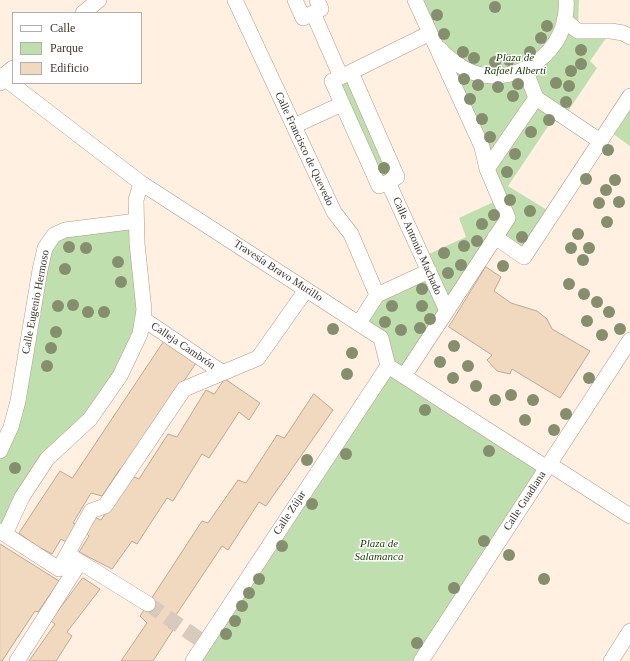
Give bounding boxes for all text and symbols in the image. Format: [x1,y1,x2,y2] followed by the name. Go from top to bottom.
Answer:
[12,12,142,84] legend
[50,21,75,35] text: Calle
[50,41,83,55] text: Parque
[484,51,546,77] park label: Plaza de Rafael Alberti
[50,61,89,75] text: Edificio
[272,90,336,208] street label: Calle Francisco de Quevedo
[389,195,445,297] street label: Calle Antonio Machado
[231,237,325,305] street label: Travesía Bravo Murillo
[19,249,53,355] street label: Calle Eugenio Hermoso
[148,320,218,372] street label: Calleja Cambrón
[501,469,549,533] street label: Calle Guadiana
[271,489,309,537] street label: Calle Zújar
[355,537,403,563] park label: Plaza de Salamanca

